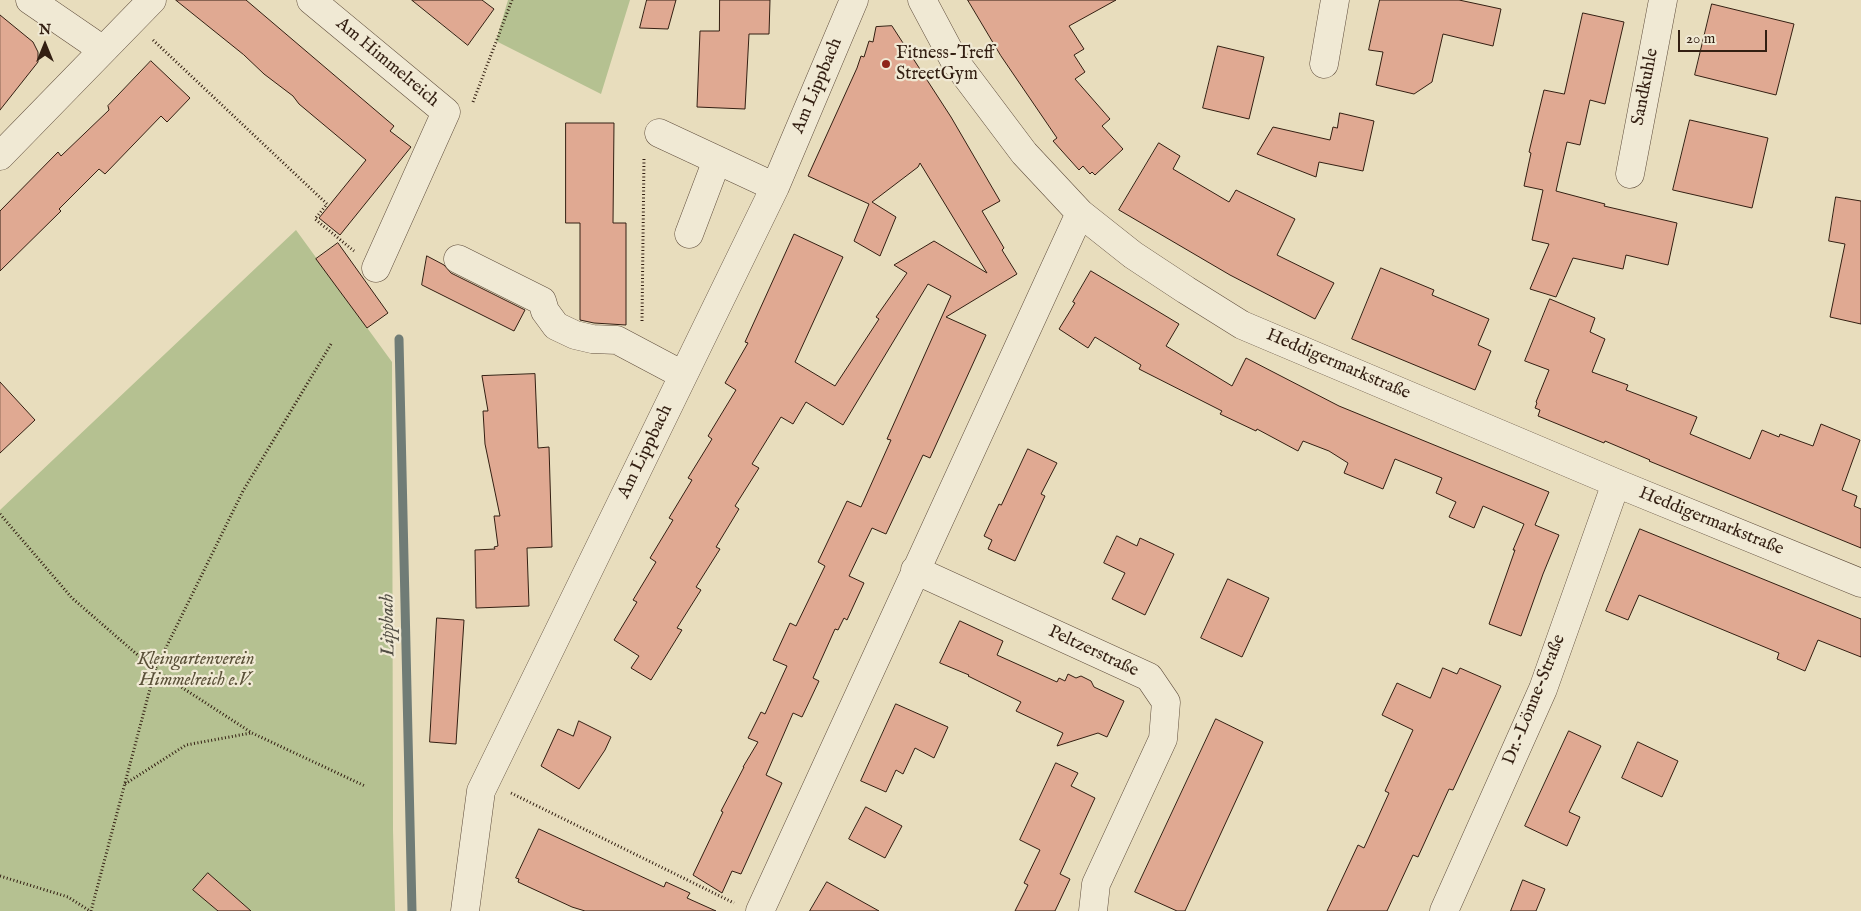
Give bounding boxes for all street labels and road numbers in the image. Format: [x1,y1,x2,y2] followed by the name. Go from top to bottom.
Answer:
[331,14,443,112] street label: Am Himmelreich
[788,35,848,137] street label: Am Lippbach
[1628,47,1664,127] street label: Sandkuhle
[1263,325,1413,405] street label: Heddigermarkstraße
[614,402,678,502] street label: Am Lippbach
[1635,483,1787,561] street label: Heddigermarkstraße
[1044,622,1142,682] street label: Peltzerstraße
[1499,632,1571,768] street label: Dr.-Lönne-Straße

